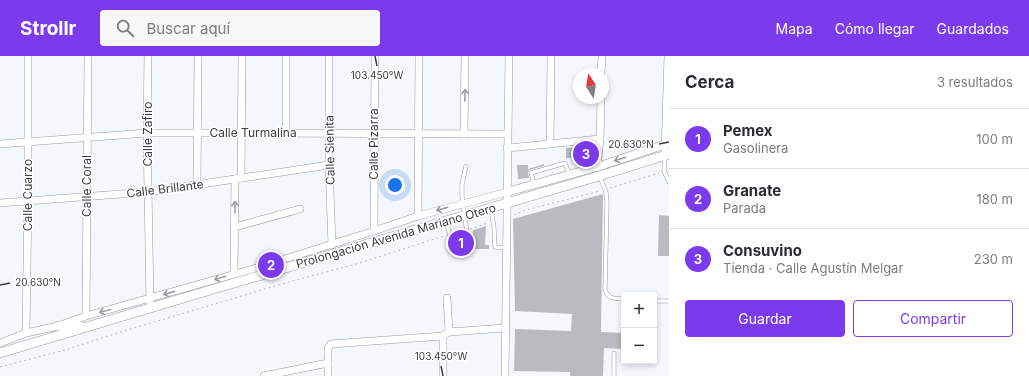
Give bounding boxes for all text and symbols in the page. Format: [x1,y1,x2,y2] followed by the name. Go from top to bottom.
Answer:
[100,10,380,46] search box
[20,17,76,40] text: Strollr
[114,17,136,39] icon: search
[146,19,230,38] text: Buscar aquí
[776,20,813,37] text: Mapa
[835,20,915,37] text: Cómo llegar
[937,20,1009,37] text: Guardados
[573,68,609,104] north arrow
[351,69,403,81] text: 103.450°W
[685,72,734,92] text: Cerca
[937,74,1013,90] text: 3 resultados
[461,89,469,102] one-way arrow
[140,102,155,166] street label: Calle Zafiro
[366,108,381,180] street label: Calle Pizarra
[321,115,338,185] street label: Calle Sienita
[723,121,773,140] text: Pemex
[209,125,297,140] street label: Calle Turmalina
[695,131,701,147] text: 1
[976,131,1013,147] text: 100 m
[608,138,654,150] text: 20.630°N
[573,139,599,169] pin: 3
[723,140,788,156] text: Gasolinera
[79,155,94,217] street label: Calle Coral
[613,156,626,163] one-way arrow
[20,159,35,231] street label: Calle Cuarzo
[385,175,405,195] your location
[126,176,204,201] street label: Calle Brillante
[723,181,781,200] text: Granate
[694,191,702,207] text: 2
[976,191,1013,207] text: 180 m
[294,200,498,271] street label: Prolongación Avenida Mariano Otero
[723,200,766,216] text: Parada
[231,201,239,214] one-way arrow
[436,206,449,213] one-way arrow
[448,228,474,258] pin: 1
[723,241,802,260] text: Consuvino
[258,250,284,280] pin: 2
[694,251,702,267] text: 3
[974,251,1013,267] text: 230 m
[723,260,903,276] text: Tienda · Calle Agustín Melgar
[214,275,227,282] one-way arrow
[15,276,61,288] text: 20.630°N
[162,290,175,298] one-way arrow
[621,292,657,364] map controls
[621,292,657,328] button: +
[685,300,845,337] button: Guardar
[853,300,1013,337] button: Compartir
[98,308,111,315] one-way arrow
[621,328,657,364] button: −
[415,350,467,362] text: 103.450°W

